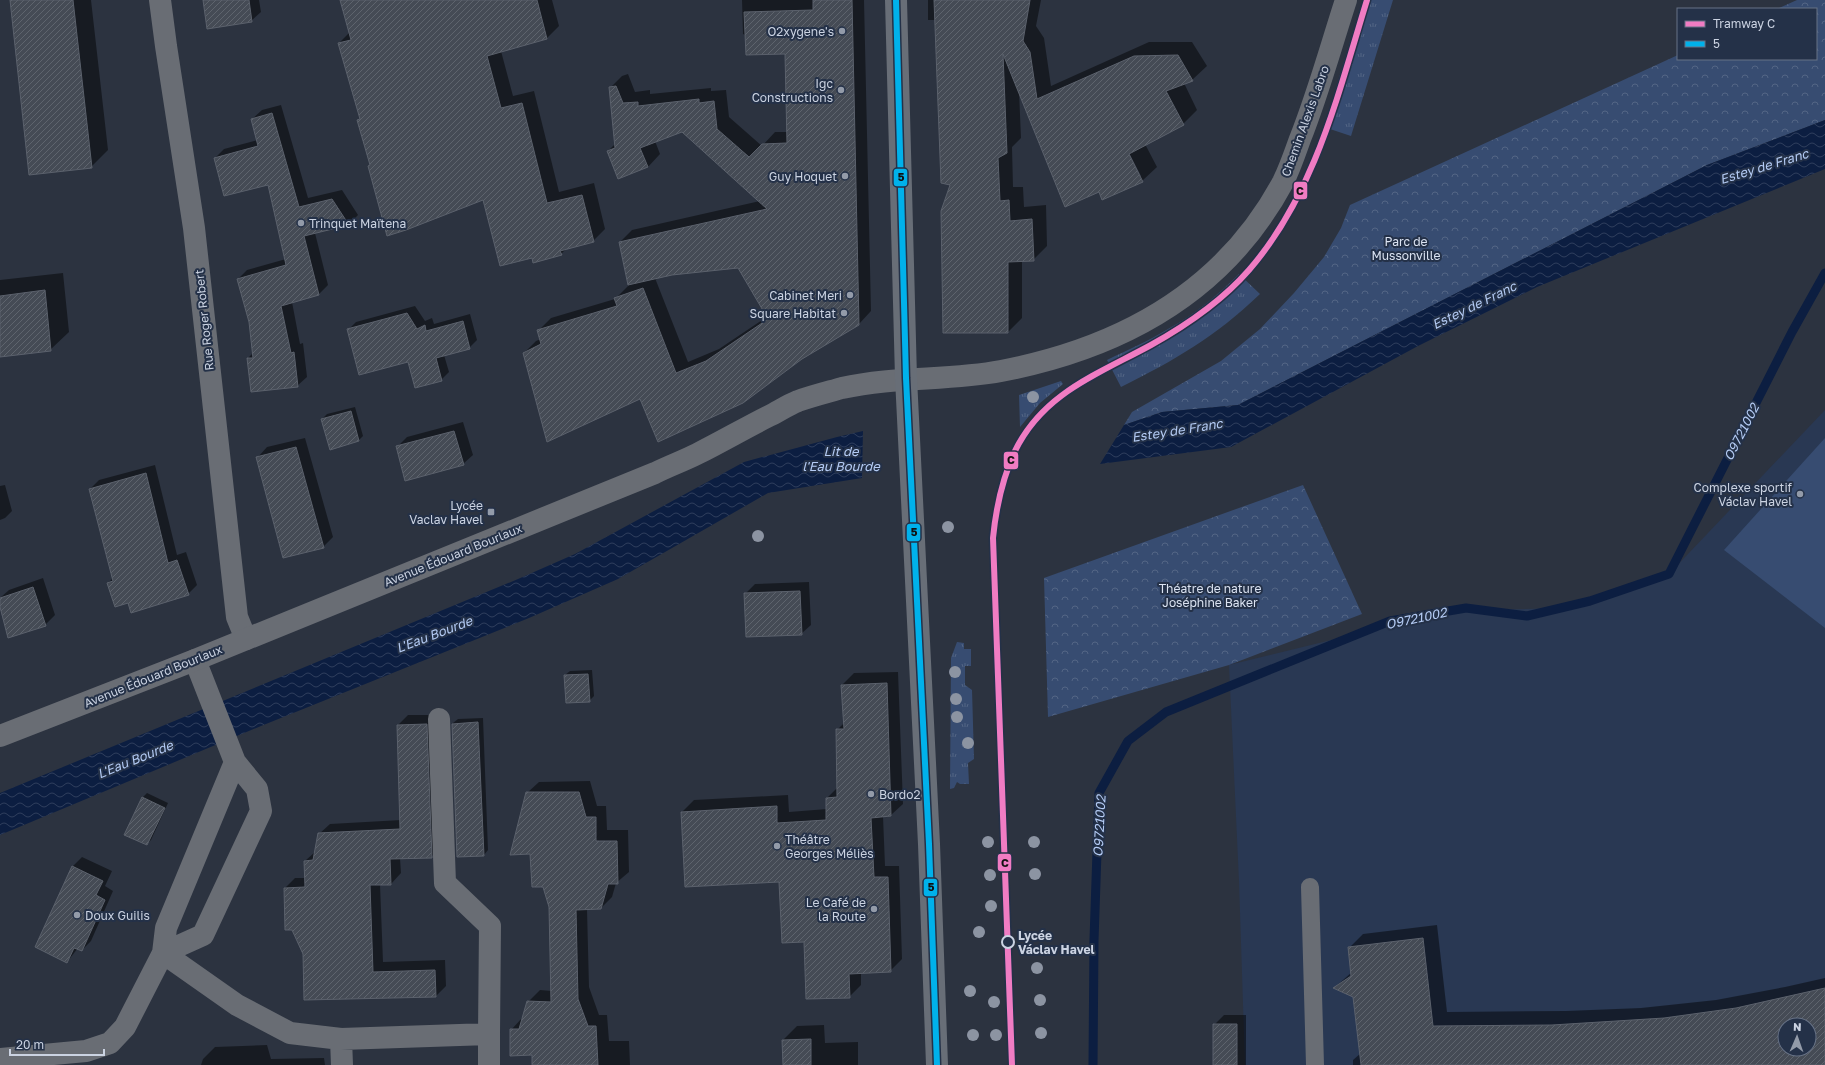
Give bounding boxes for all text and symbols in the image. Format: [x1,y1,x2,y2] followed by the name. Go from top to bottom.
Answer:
[1677,8,1817,60] legend
[1713,16,1775,31] text: Tramway C
[767,24,834,39] place label: O2xygene's
[837,26,847,36] marker: O2xygene's
[1713,36,1720,51] text: 5
[1278,63,1332,179] street label: Chemin Alexis Labro
[752,76,833,105] place label: Igc Constructions
[836,85,846,95] marker: Igc Constructions
[1718,145,1811,187] water label: Estey de Franc
[893,168,908,187] line badge: 5
[769,169,837,184] place label: Guy Hoquet
[898,170,905,183] text: 5
[840,171,850,181] marker: Guy Hoquet
[1293,181,1308,200] line badge: C
[1296,184,1304,197] text: C
[309,216,406,231] place label: Trinquet Maïtena
[296,218,306,228] marker: Trinquet Maïtena
[1371,234,1441,263] park label: Parc de Mussonville
[191,268,217,371] street label: Rue Roger Robert
[1429,277,1520,332] water label: Estey de Franc
[769,288,842,303] place label: Cabinet Meri
[845,290,855,300] marker: Cabinet Meri
[750,306,836,321] place label: Square Habitat
[839,308,849,318] marker: Square Habitat
[1720,400,1763,463] water label: O9721002
[1130,415,1224,445] water label: Estey de Franc
[802,443,881,474] water label: Lit de l'Eau Bourde
[1003,451,1019,470] line badge: C
[1007,453,1015,466] text: C
[1694,480,1793,509] place label: Complexe sportif Václav Havel
[1795,489,1805,499] marker: Complexe sportif Václav Havel
[409,498,483,527] place label: Lycée Vaclav Havel
[486,507,496,517] marker: Lycée Vaclav Havel
[382,520,525,590] street label: Avenue Édouard Bourlaux
[906,523,921,542] line badge: 5
[911,525,918,538] text: 5
[1159,581,1261,610] park label: Théatre de nature Joséphine Baker
[1384,603,1449,632] water label: O9721002
[394,612,476,656] water label: L'Eau Bourde
[82,641,225,711] street label: Avenue Édouard Bourlaux
[95,736,176,781] water label: L'Eau Bourde
[879,787,920,802] place label: Bordo2
[866,789,876,799] marker: Bordo2
[1089,793,1109,857] water label: O9721002
[785,832,874,861] place label: Théâtre Georges Méliès
[772,841,782,851] marker: Théâtre Georges Méliès
[997,853,1012,872] line badge: C
[1001,856,1009,869] text: C
[923,878,938,897] line badge: 5
[928,880,935,893] text: 5
[806,895,866,924] place label: Le Café de la Route
[869,904,879,914] marker: Le Café de la Route
[85,908,150,923] place label: Doux Guilis
[72,910,82,920] marker: Doux Guilis
[1018,928,1095,957] place label: Lycée Václav Havel
[1001,935,1015,949] marker: Lycée Václav Havel
[1777,1017,1817,1057] north arrow
[1793,1020,1802,1033] text: N
[10,1031,104,1057] scale bar
[16,1037,44,1052] text: 20 m

